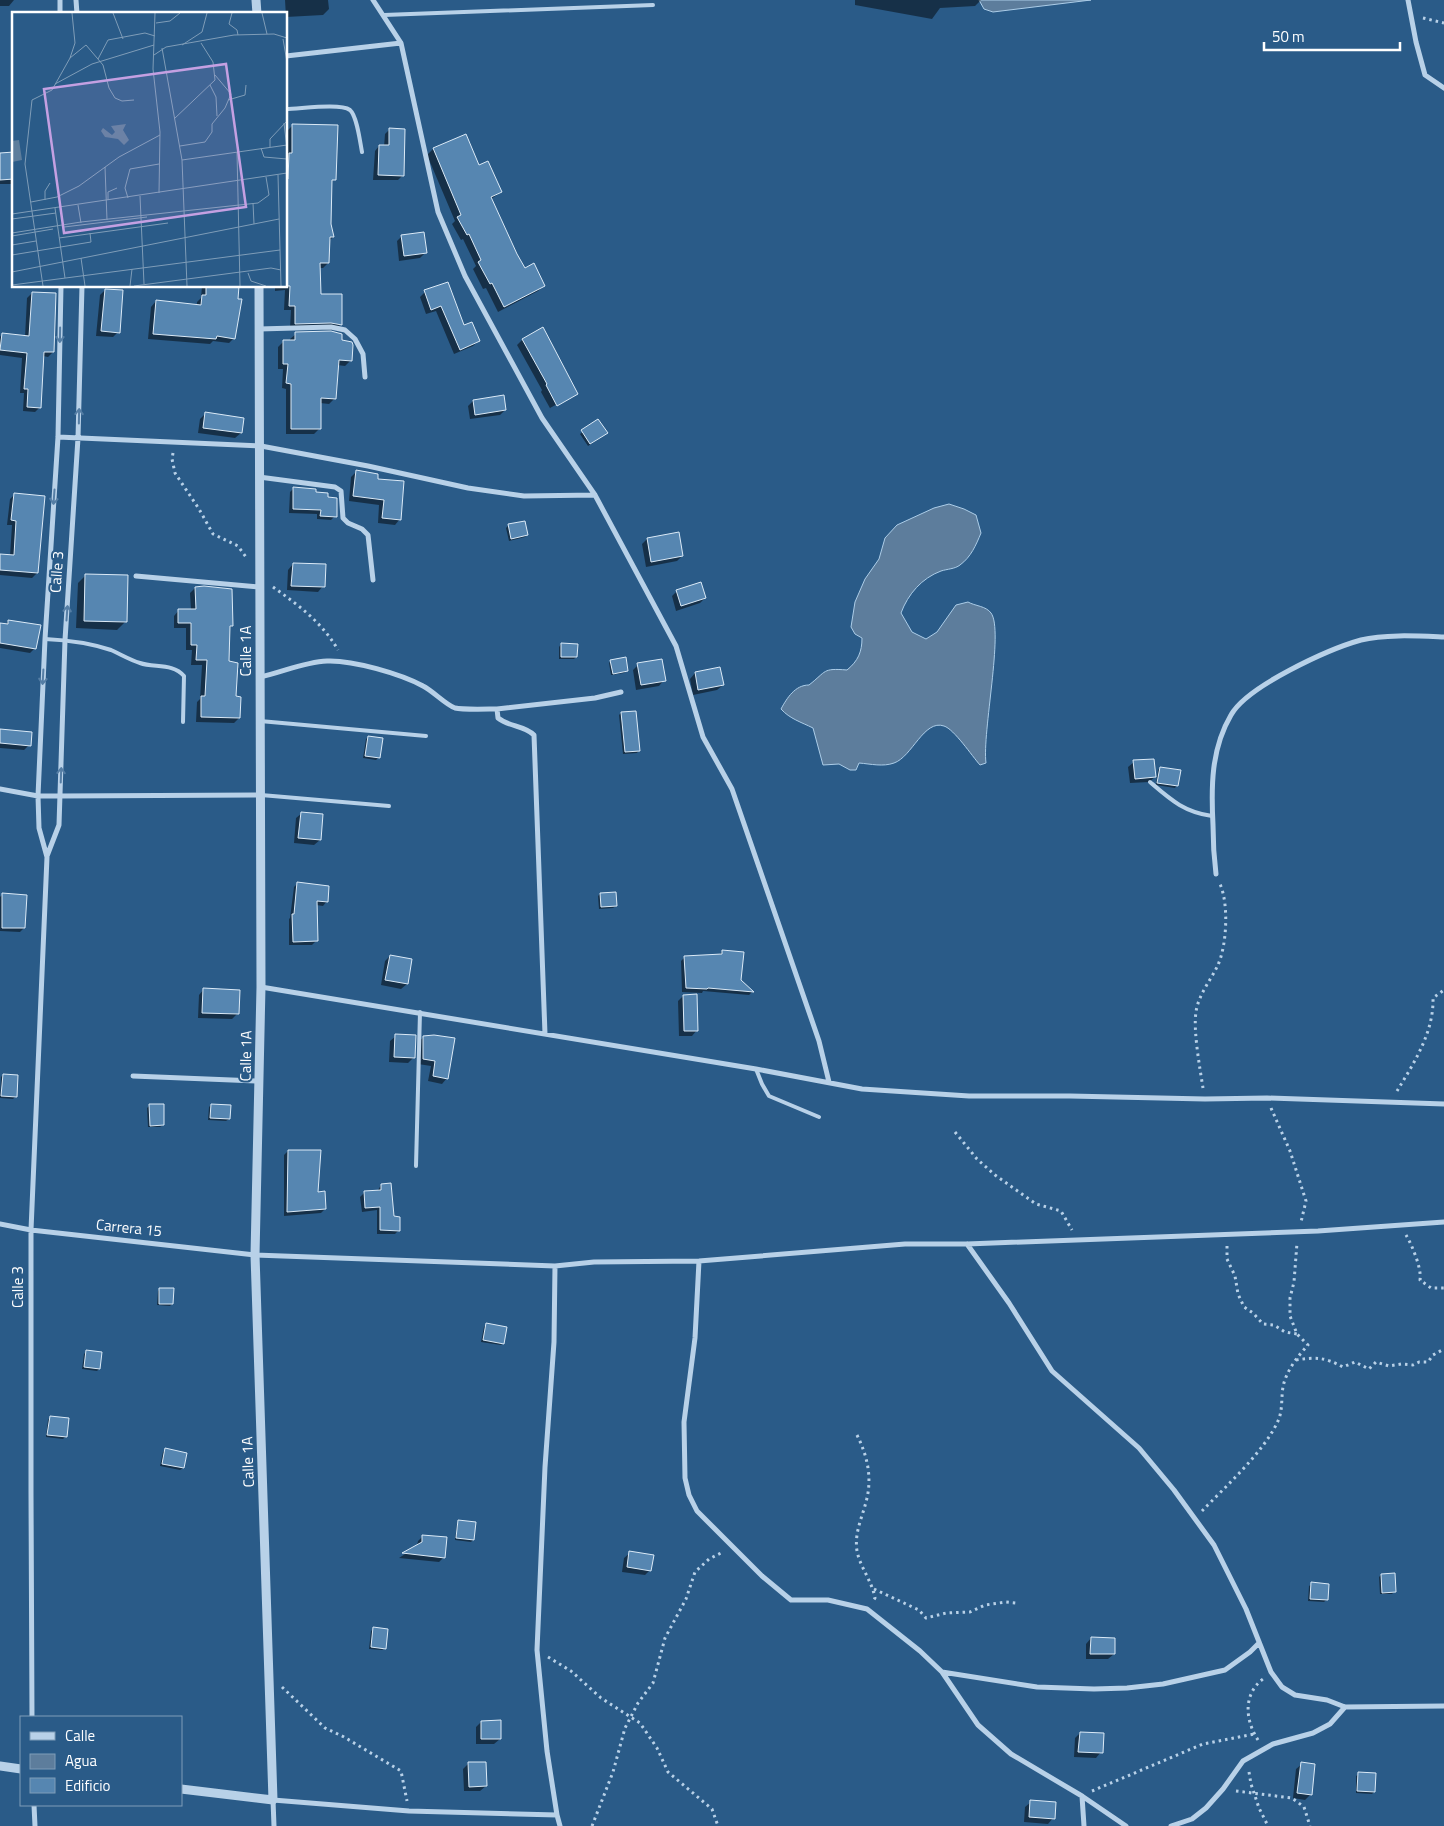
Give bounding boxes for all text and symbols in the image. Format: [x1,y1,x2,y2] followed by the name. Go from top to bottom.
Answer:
[12,12,288,288] inset map
[1264,20,1400,52] scale bar
[1272,25,1305,48] text: 50 m
[55,326,65,343] one-way arrow
[74,408,84,424] one-way arrow
[49,489,59,505] one-way arrow
[44,550,69,594] street label: Calle 3
[62,605,71,621] one-way arrow
[234,626,257,676] street label: Calle 1A
[38,668,48,685] one-way arrow
[56,768,66,784] one-way arrow
[234,1030,257,1082] street label: Calle 1A
[95,1213,163,1242] street label: Carrera 15
[6,1266,29,1308] street label: Calle 3
[235,1436,260,1488] street label: Calle 1A
[20,1716,182,1806] legend
[65,1724,95,1747] text: Calle
[65,1749,97,1772] text: Agua
[65,1774,110,1797] text: Edificio

